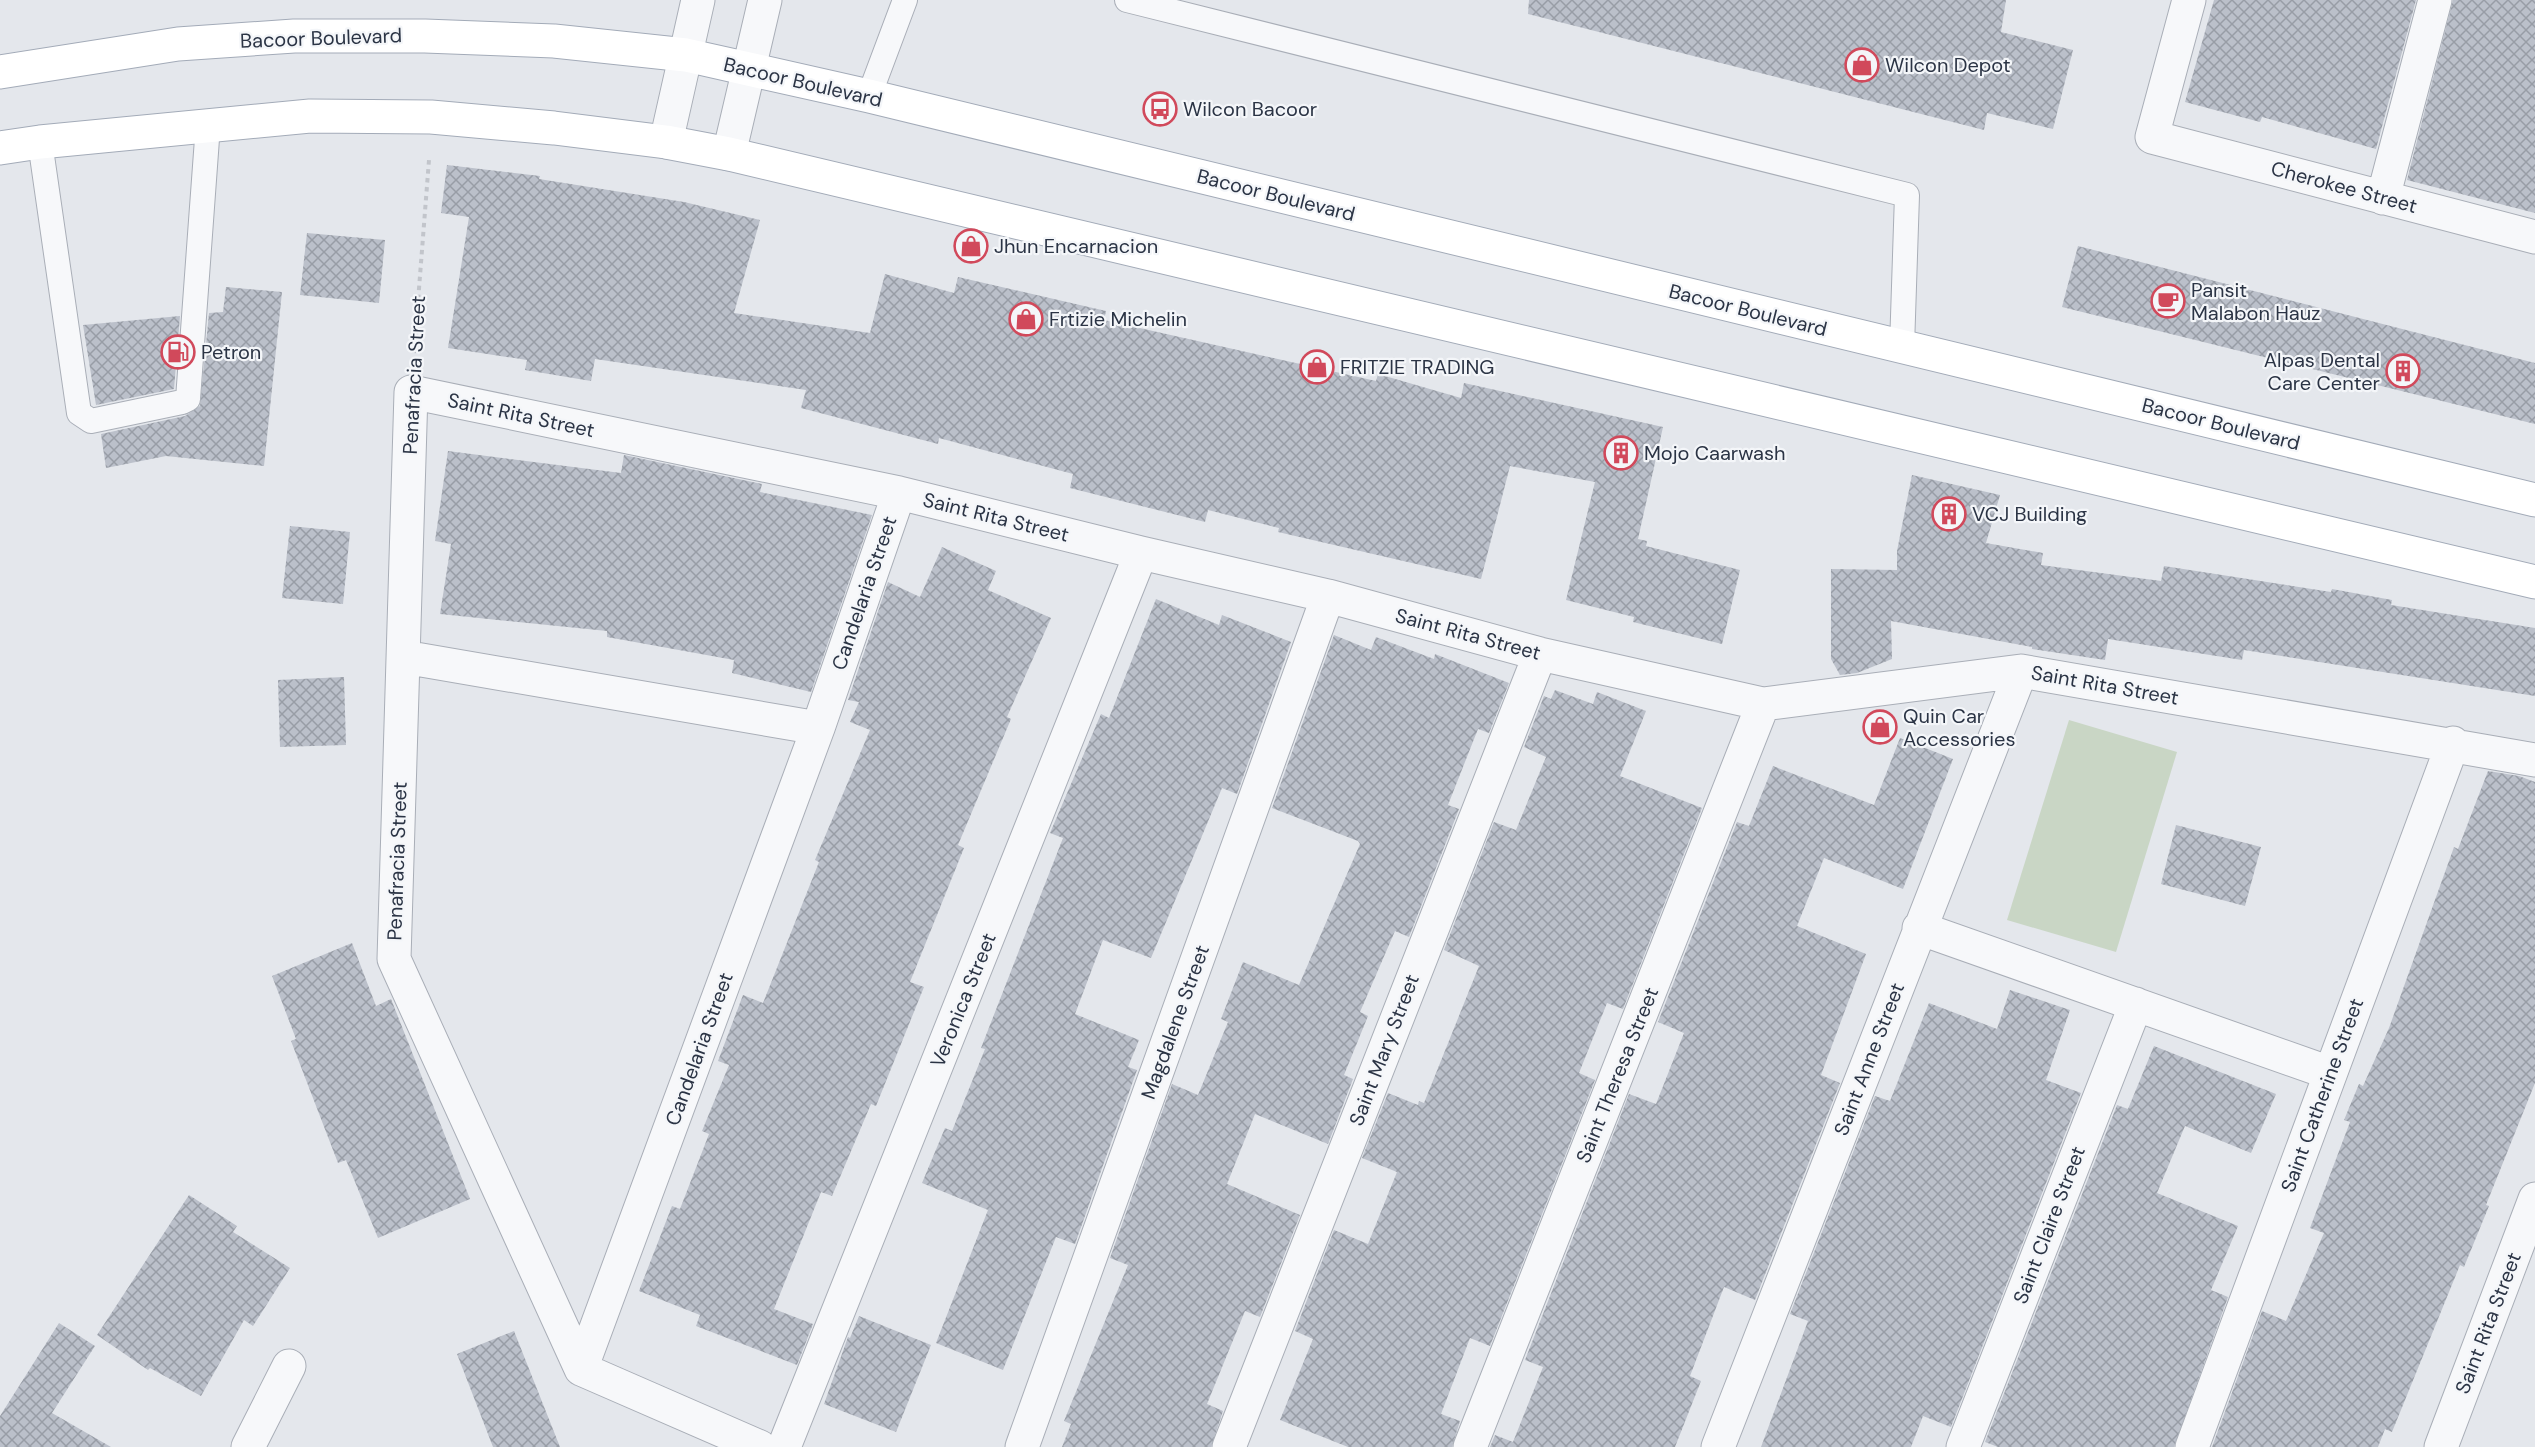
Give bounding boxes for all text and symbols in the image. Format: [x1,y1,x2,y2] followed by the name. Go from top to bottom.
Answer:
[240,22,402,54] street label: Bacoor Boulevard
[1844,47,1880,83] shop icon: Wilcon Depot
[721,51,885,113] street label: Bacoor Boulevard
[1885,52,2011,78] place label: Wilcon Depot
[1142,91,1178,127] bus stop icon: Wilcon Bacoor
[1183,96,1317,122] place label: Wilcon Bacoor
[2268,155,2420,219] street label: Cherokee Street
[1194,163,1358,227] street label: Bacoor Boulevard
[953,228,989,264] shop icon: Jhun Encarnacion
[994,233,1158,259] place label: Jhun Encarnacion
[2191,277,2320,326] place label: Pansit Malabon Hauz
[1666,278,1830,342] street label: Bacoor Boulevard
[2150,283,2186,319] cafe icon: Pansit Malabon Hauz
[397,295,431,455] street label: Penafracia Street
[1008,301,1044,337] shop icon: Frtizie Michelin
[1049,306,1187,332] place label: Frtizie Michelin
[160,334,196,370] fuel station icon: Petron
[201,339,261,365] place label: Petron
[2264,347,2380,396] place label: Alpas Dental Care Center
[1299,349,1335,385] shop icon: FRITZIE TRADING
[2385,353,2421,389] building icon: Alpas Dental Care Center
[1340,354,1494,380] place label: FRITZIE TRADING
[445,387,597,443] street label: Saint Rita Street
[2139,392,2303,456] street label: Bacoor Boulevard
[1603,435,1639,471] building icon: Mojo Caarwash
[1644,440,1786,466] place label: Mojo Caarwash
[920,486,1072,548] street label: Saint Rita Street
[1931,496,1967,532] building icon: VCJ Building
[1972,501,2087,527] place label: VCJ Building
[825,512,903,673] street label: Candelaria Street
[1393,602,1544,666] street label: Saint Rita Street
[2029,659,2181,711] street label: Saint Rita Street
[1903,703,2016,752] place label: Quin Car Accessories
[1862,709,1898,745] shop icon: Quin Car Accessories
[381,781,413,941] street label: Penafracia Street
[924,929,1002,1071] street label: Veronica Street
[1135,941,1215,1103] street label: Magdalene Street
[659,969,739,1129] street label: Candelaria Street
[1343,970,1425,1129] street label: Saint Mary Street
[1828,979,1910,1139] street label: Saint Anne Street
[1570,983,1664,1167] street label: Saint Theresa Street
[2275,994,2369,1196] street label: Saint Catherine Street
[2007,1142,2091,1308] street label: Saint Claire Street
[2449,1248,2527,1397] street label: Saint Rita Street

